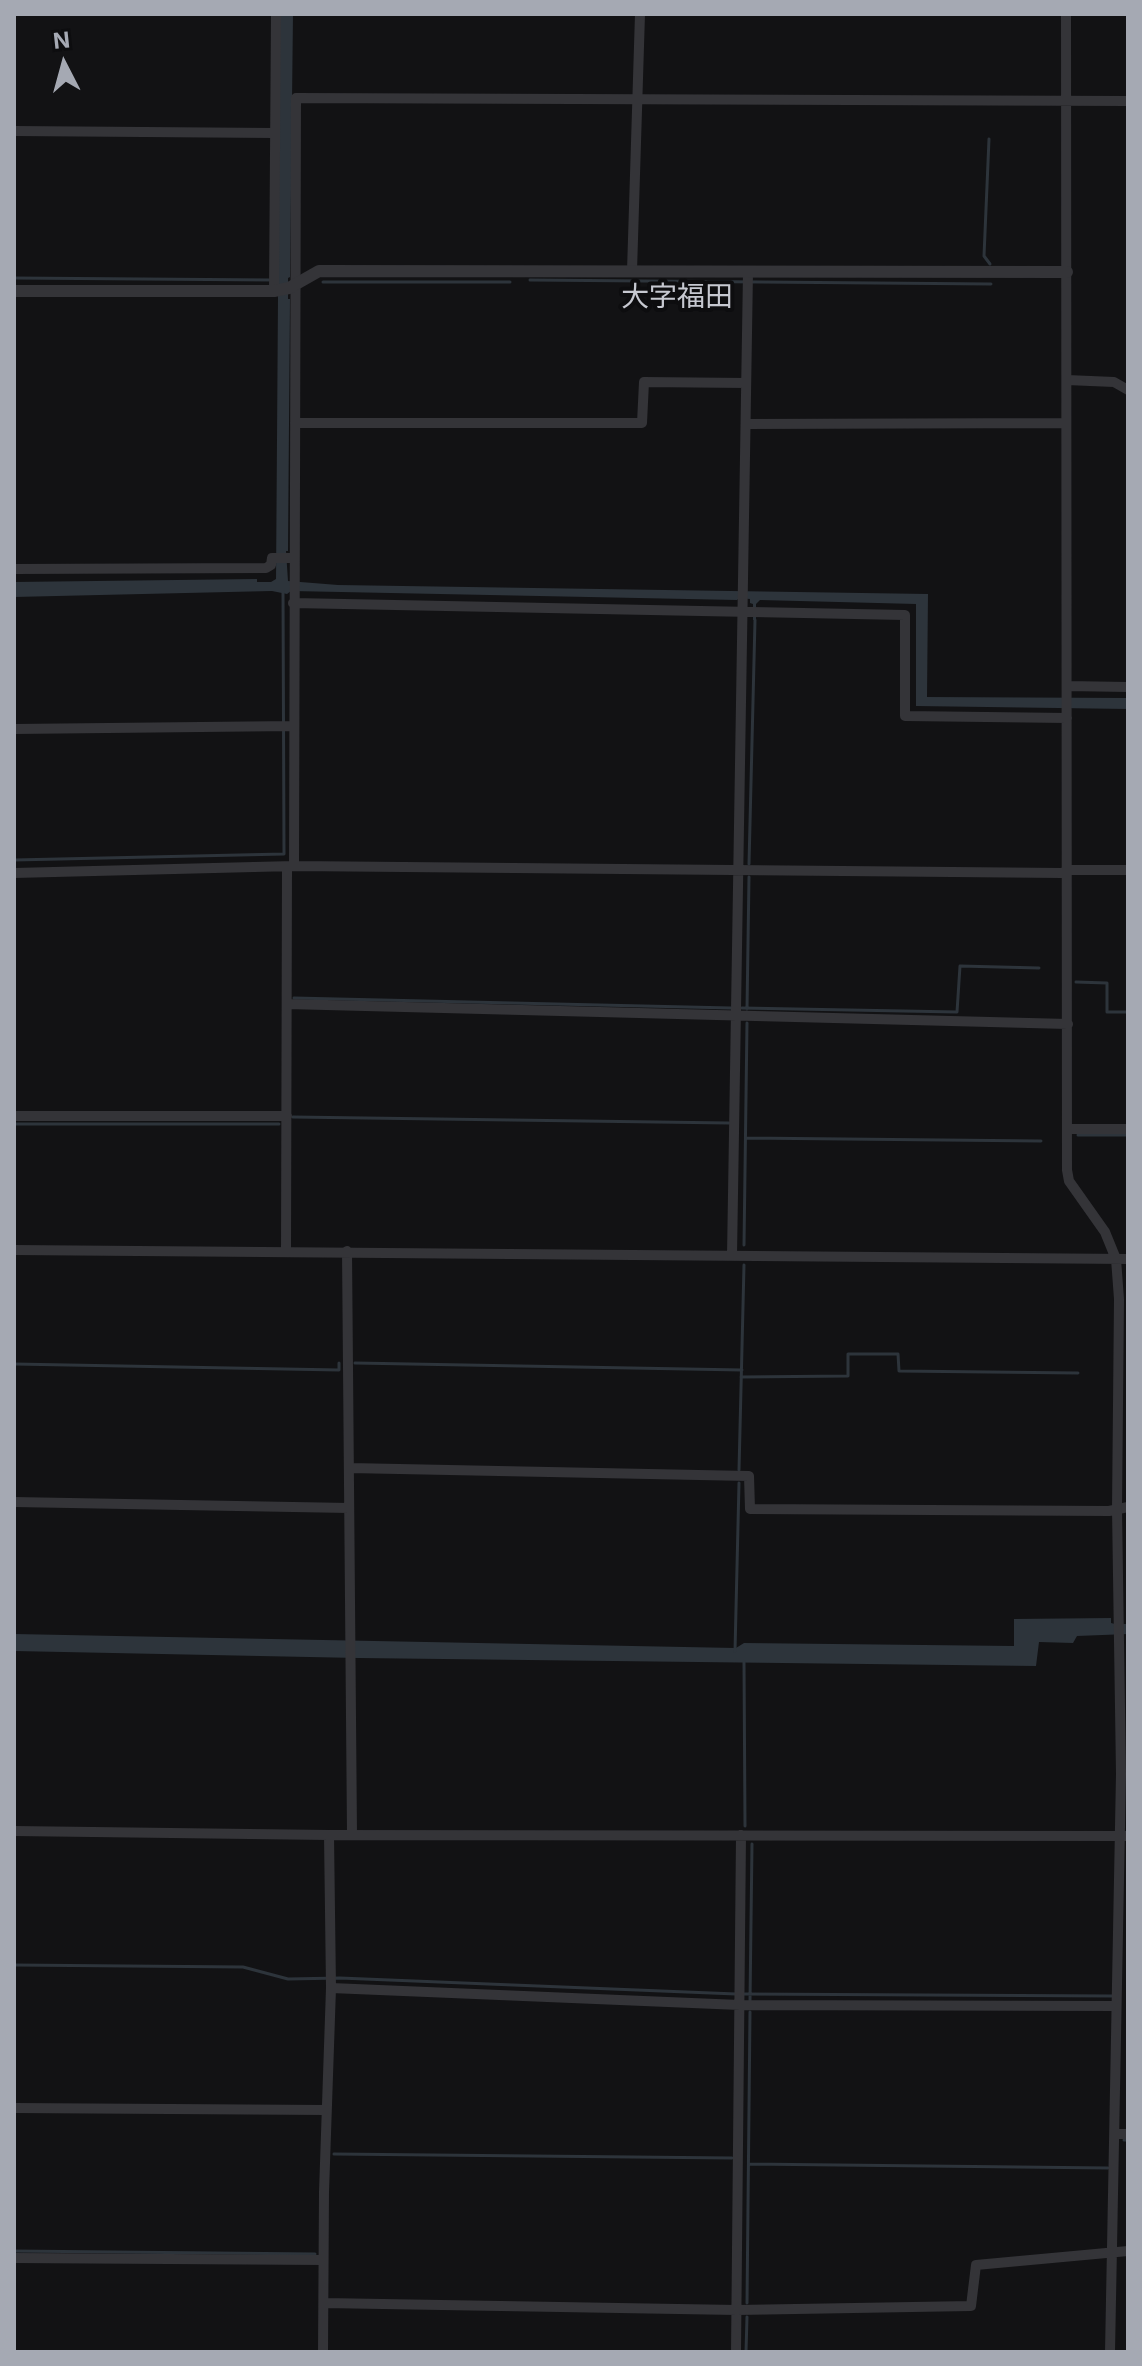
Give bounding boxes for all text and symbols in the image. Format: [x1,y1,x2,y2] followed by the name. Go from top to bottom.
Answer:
[24,24,104,104] north arrow
[52,26,71,54] text: N
[621,281,733,315] district label: 大字福田

